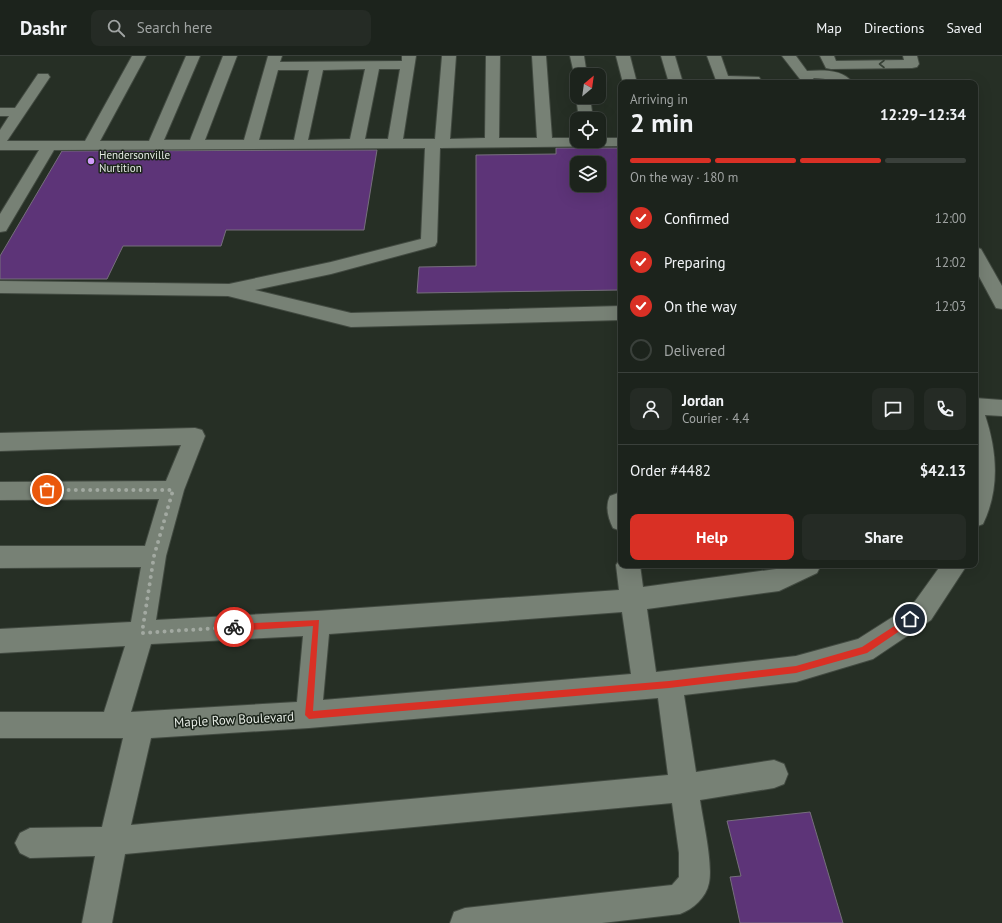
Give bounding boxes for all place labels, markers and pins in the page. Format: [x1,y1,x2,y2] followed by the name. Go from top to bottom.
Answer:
[99,148,170,175] place label: Hendersonville Nurtition
[86,156,96,166] marker: Hendersonville Nurtition
[30,473,64,507] pin
[893,602,927,636] pin

